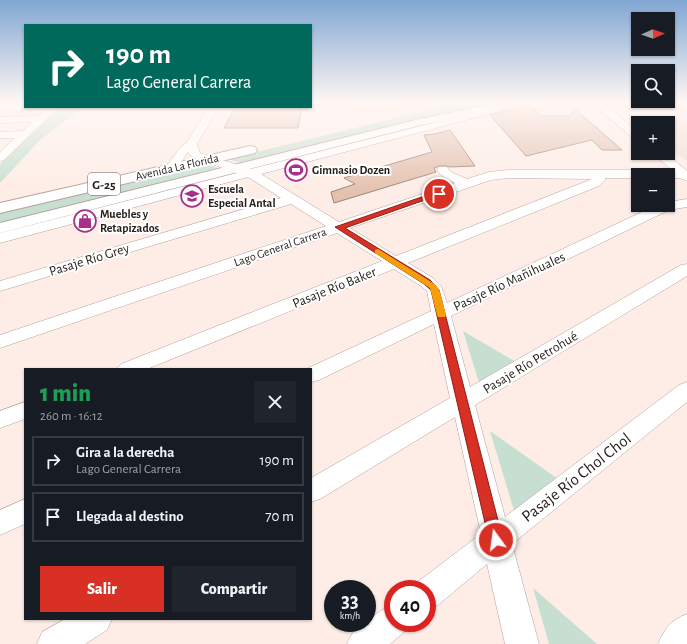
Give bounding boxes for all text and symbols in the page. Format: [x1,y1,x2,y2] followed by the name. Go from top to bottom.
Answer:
[631,12,675,56] north arrow
[631,12,675,212] map controls
[40,40,92,92] icon: right
[106,41,171,69] text: 190 m
[631,64,675,108] button: search
[106,74,251,92] text: Lago General Carrera
[631,116,675,160] button: +
[134,151,220,182] street label: Avenida La Florida
[283,157,309,183] sports icon: Gimnasio Dozen
[312,164,390,176] place label: Gimnasio Dozen
[631,168,675,212] button: −
[88,173,120,195] road number: G-25
[422,177,456,211] pin
[179,183,205,209] school or university icon: Escuela Especial Antal
[208,183,276,209] place label: Escuela Especial Antal
[428,183,450,205] icon: arrive
[72,208,98,234] shop icon: Muebles y Retapizados
[100,208,160,234] place label: Muebles y Retapizados
[232,225,328,268] street label: Lago General Carrera
[48,241,131,279] street label: Pasaje Río Grey
[451,250,568,314] street label: Pasaje Río Mañihuales
[290,265,379,311] street label: Pasaje Río Baker
[481,329,580,397] street label: Pasaje Río Petrohué
[254,381,296,423] button: close
[40,382,91,406] text: 1 min
[40,410,103,423] text: 260 m · 16:12
[518,430,635,526] street label: Pasaje Río Chol Chol
[76,445,175,460] text: Gira a la derecha
[42,450,64,472] icon: right
[259,453,294,468] text: 190 m
[76,463,181,476] text: Lago General Carrera
[42,506,64,528] icon: arrive
[76,509,184,524] text: Llegada al destino
[265,509,294,524] text: 70 m
[475,519,517,561] position arrow
[40,566,164,612] button: Salir
[172,566,296,612] button: Compartir
[384,580,436,632] speed limit sign: 40
[341,591,359,611] text: 33
[340,611,360,621] text: km/h

